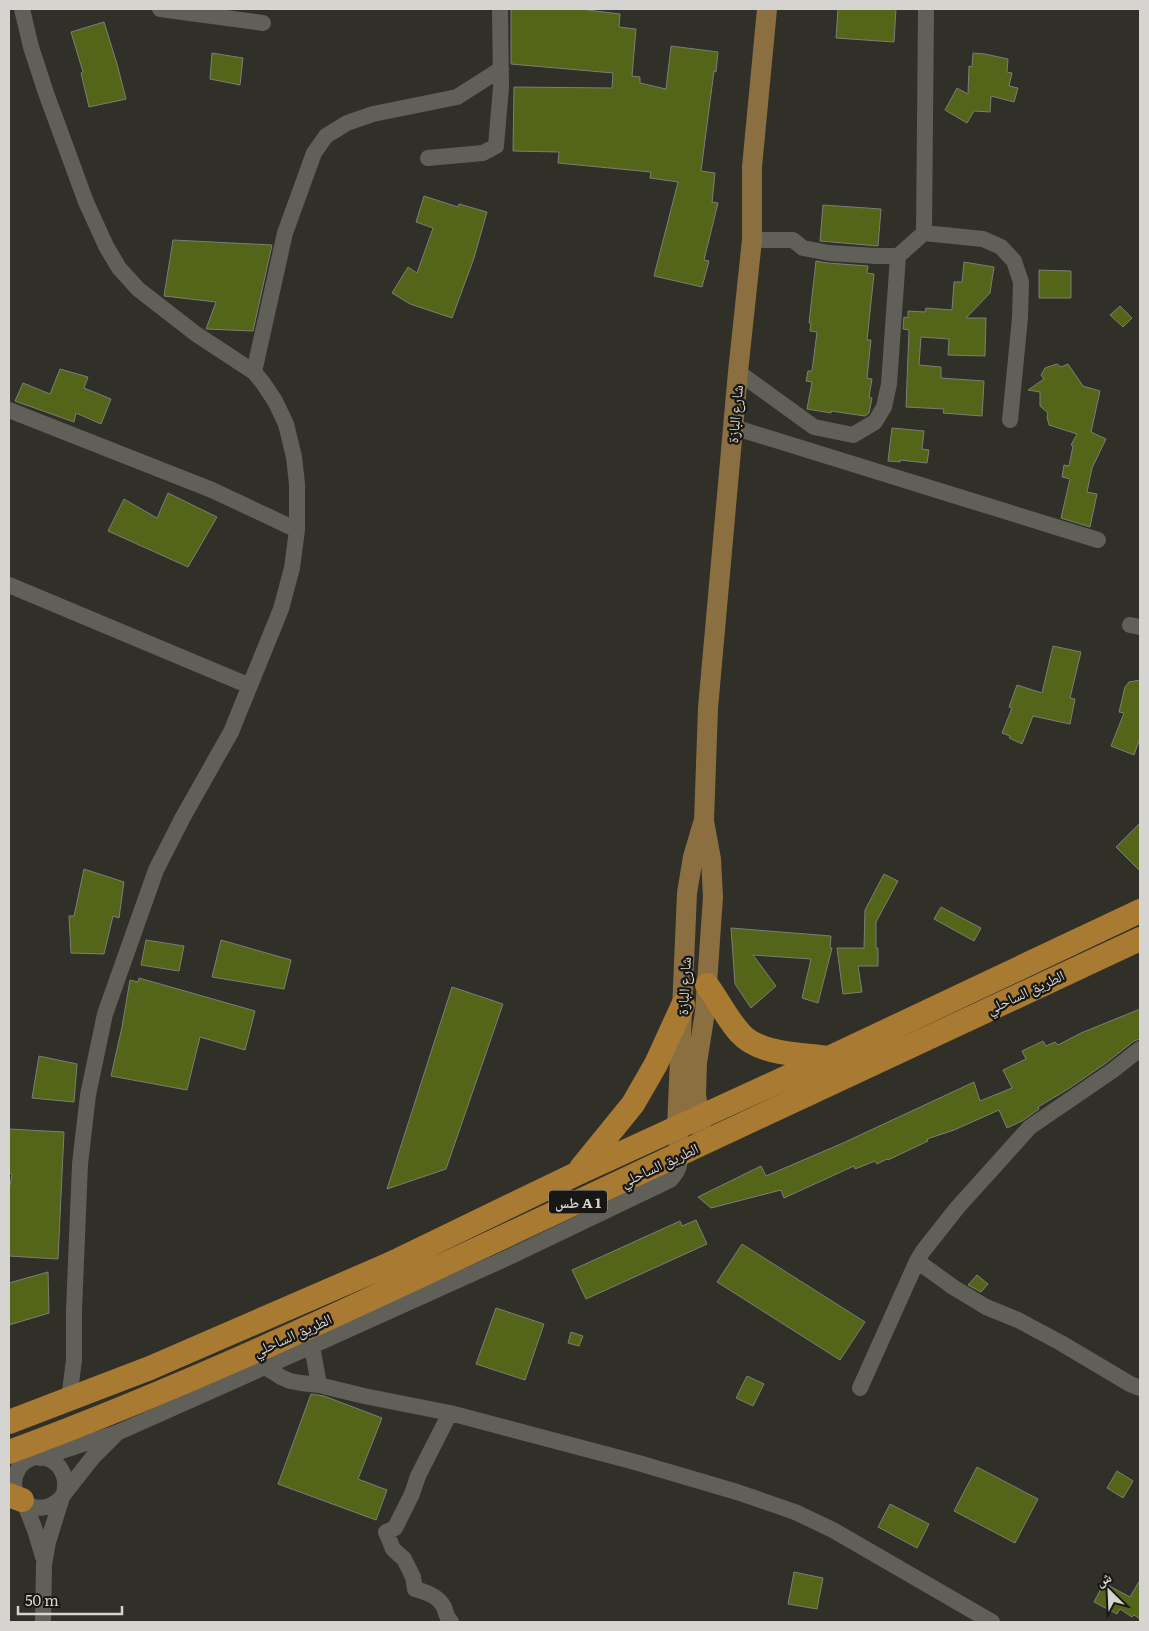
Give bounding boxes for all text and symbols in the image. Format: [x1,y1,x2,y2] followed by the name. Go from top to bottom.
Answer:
[720,384,748,444] street label: شارع البازة
[670,956,696,1016] street label: شارع البازة
[982,963,1069,1021] street label: الطريق الساحلي
[616,1136,703,1194] street label: الطريق الساحلي
[549,1190,607,1214] road number: طس A 1
[249,1306,336,1363] street label: الطريق الساحلي
[1084,1566,1134,1616] north arrow
[1092,1566,1114,1590] text: ش
[18,1584,121,1616] scale bar
[25,1588,59,1611] text: 50 m

